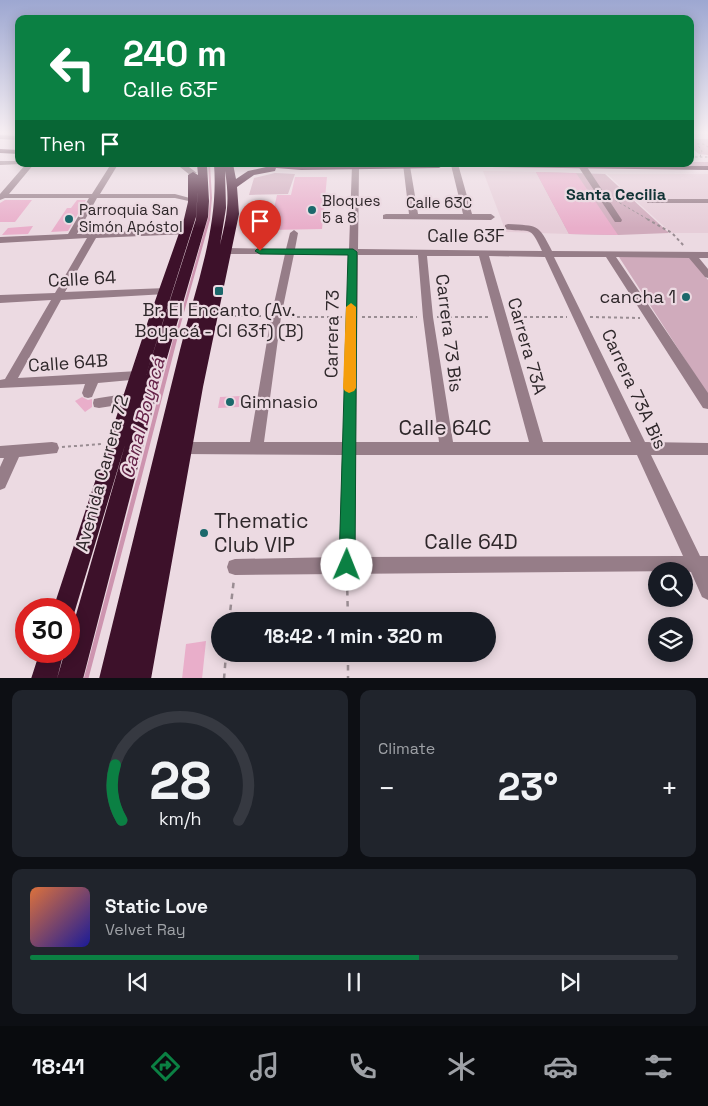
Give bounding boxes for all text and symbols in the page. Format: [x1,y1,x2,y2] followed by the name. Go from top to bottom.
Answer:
[123,32,227,76] text: 240 m
[40,35,105,100] icon: left
[123,75,218,103] text: Calle 63F
[96,130,124,158] icon: arrive
[40,132,86,157] text: Then
[566,184,666,205] district label: Santa Cecilia
[322,191,381,227] place label: Bloques 5 a 8
[406,193,472,212] street label: Calle 63C
[79,200,183,236] place label: Parroquia San Simón Apóstol
[239,200,281,251] pin
[306,204,318,216] marker: Bloques 5 a 8
[246,207,274,235] icon: arrive
[63,213,75,225] marker: Parroquia San Simón Apóstol
[427,224,505,247] street label: Calle 63F
[47,265,117,292] street label: Calle 64
[431,273,468,393] street label: Carrera 73 Bis
[213,285,225,297] marker: Br. El Encanto (Av. Boyacá - Cl 63f) (B)
[600,285,676,308] place label: cancha 1
[319,290,344,378] street label: Carrera 73
[680,291,692,303] marker: cancha 1
[503,295,552,397] street label: Carrera 73A
[135,298,303,342] place label: Br. El Encanto (Av. Boyacá - Cl 63f) (B)
[597,325,672,452] street label: Carrera 73A Bis
[27,348,109,377] street label: Calle 64B
[114,355,171,481] water label: Canal Boyacá
[240,390,318,413] place label: Gimnasio
[70,392,133,554] street label: Avenida Carrera 72
[224,396,236,408] marker: Gimnasio
[398,414,492,441] street label: Calle 64C
[214,507,308,558] place label: Thematic Club VIP
[198,527,210,539] marker: Thematic Club VIP
[424,528,518,555] street label: Calle 64D
[320,538,372,590] position arrow
[648,562,693,662] map controls
[648,562,693,607] button: search
[15,598,80,663] speed limit sign: 30
[648,617,693,662] button: layers
[264,624,443,649] text: 18:42 · 1 min · 320 m
[378,738,435,759] text: Climate
[149,748,211,814] text: 28
[498,763,558,811] text: 23°
[378,770,395,806] text: −
[661,770,678,806] text: +
[159,807,201,830] text: km/h
[105,894,208,919] text: Static Love
[105,919,186,940] text: Velvet Ray
[124,968,152,996] icon: previous
[340,968,368,996] icon: pause
[556,968,584,996] icon: next
[148,1049,183,1084] icon: directions
[247,1049,282,1084] icon: music
[345,1049,380,1084] icon: phone
[444,1049,479,1084] icon: climate
[543,1049,578,1084] icon: car
[641,1049,676,1084] icon: filters
[32,1052,85,1080] text: 18:41

